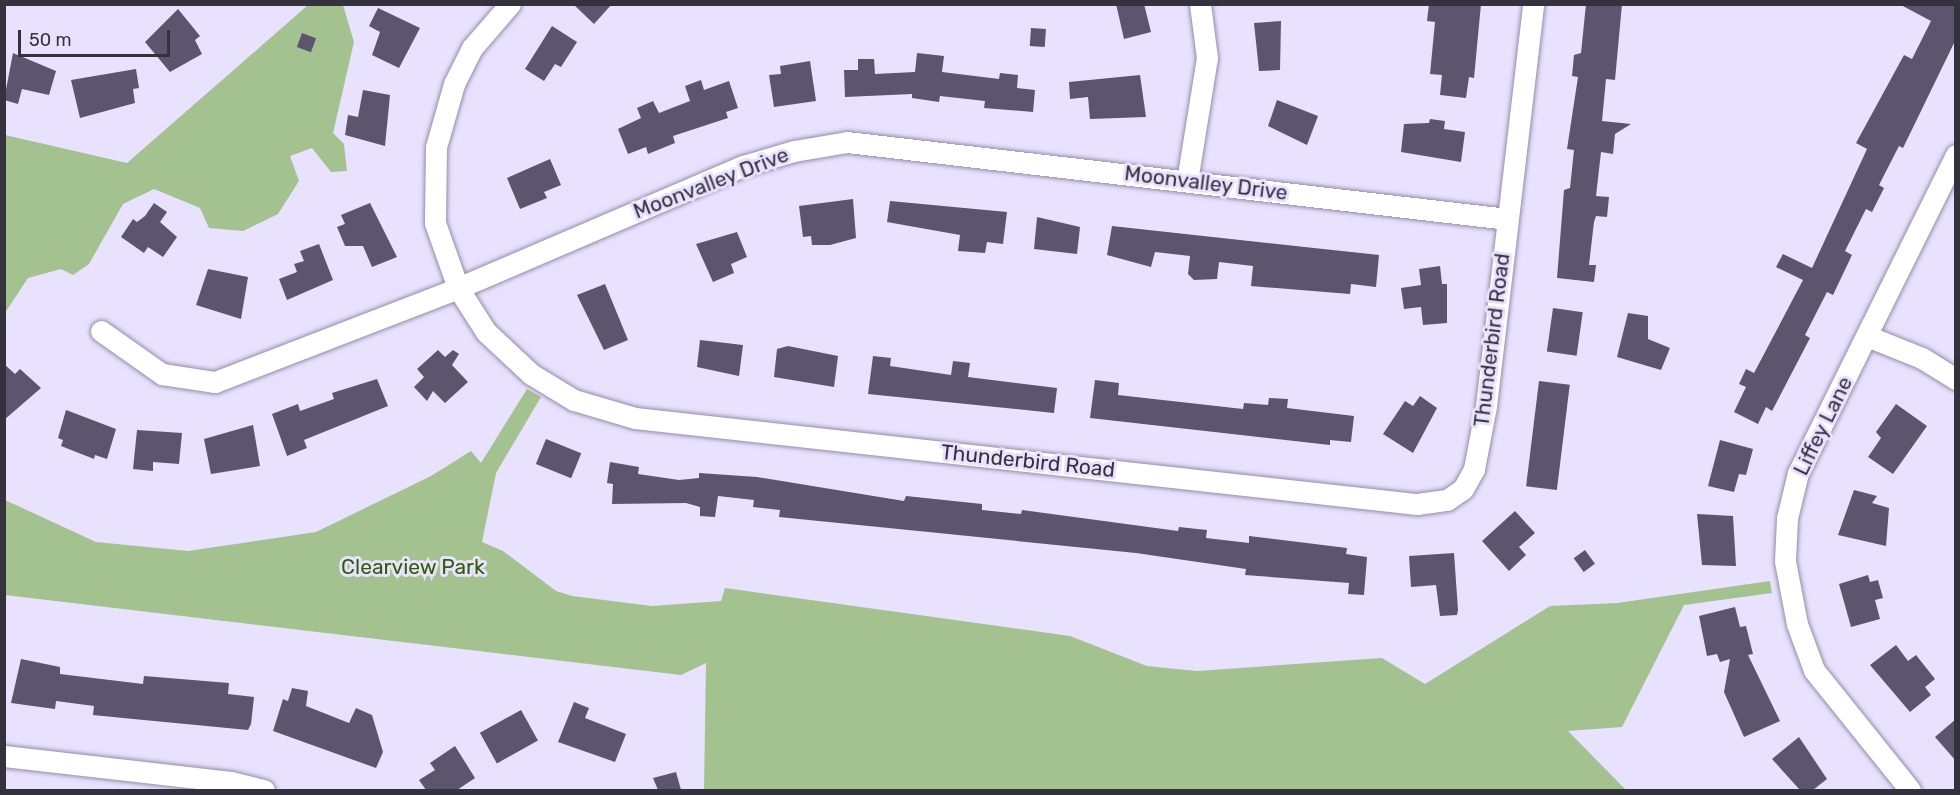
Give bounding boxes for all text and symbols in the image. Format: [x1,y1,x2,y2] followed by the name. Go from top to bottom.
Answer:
[21,18,172,56] scale bar
[29,29,72,51] text: 50 m
[630,142,792,224] street label: Moonvalley Drive
[1123,160,1289,206] street label: Moonvalley Drive
[1469,252,1515,428] street label: Thunderbird Road
[1788,372,1858,480] street label: Liffey Lane
[940,439,1116,483] street label: Thunderbird Road
[341,554,485,580] park label: Clearview Park

